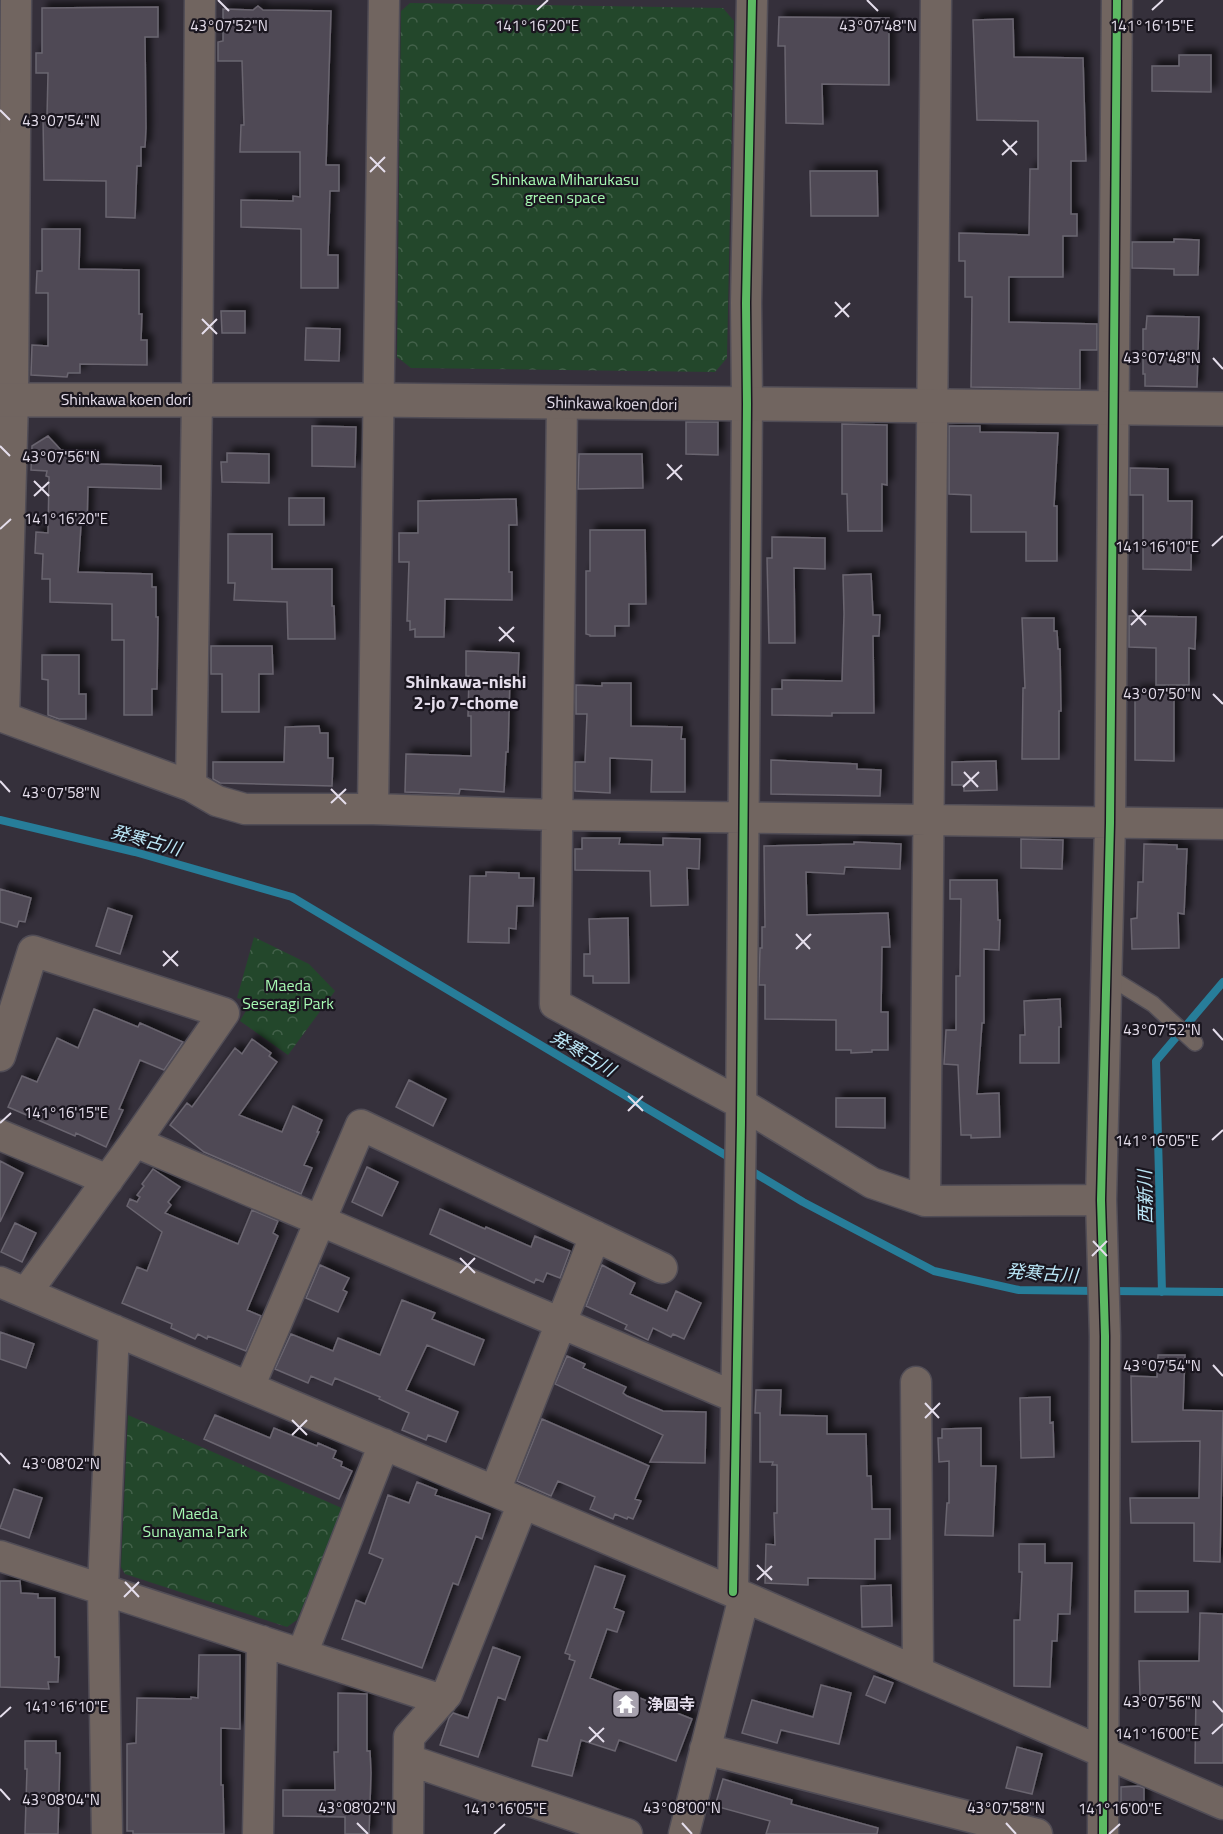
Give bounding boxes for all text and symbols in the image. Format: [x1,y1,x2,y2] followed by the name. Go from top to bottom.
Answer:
[190,14,268,37] text: 43°07'52"N
[495,14,579,37] text: 141°16'20"E
[839,14,917,37] text: 43°07'48"N
[1110,14,1194,37] text: 141°16'15"E
[22,109,100,132] text: 43°07'54"N
[491,167,639,209] park label: Shinkawa Miharukasu green space
[1123,346,1201,369] text: 43°07'48"N
[61,387,191,411] street label: Shinkawa koen dori
[546,390,678,416] street label: Shinkawa koen dori
[22,445,100,468] text: 43°07'56"N
[24,507,108,530] text: 141°16'20"E
[1115,535,1199,558] text: 141°16'10"E
[406,668,526,716] district label: Shinkawa-nishi 2-jo 7-chome
[1123,682,1201,705] text: 43°07'50"N
[22,781,100,804] text: 43°07'58"N
[108,818,186,863] water label: 発寒古川
[242,973,334,1015] park label: Maeda Seseragi Park
[1123,1018,1201,1041] text: 43°07'52"N
[545,1023,623,1084] water label: 発寒古川
[24,1101,108,1124] text: 141°16'15"E
[1115,1129,1199,1152] text: 141°16'05"E
[1131,1168,1159,1224] water label: 西新川
[1005,1257,1081,1289] water label: 発寒古川
[1123,1354,1201,1377] text: 43°07'54"N
[22,1452,100,1475] text: 43°08'02"N
[143,1501,248,1543] park label: Maeda Sunayama Park
[610,1688,642,1720] temple icon: 浄圓寺
[1123,1690,1201,1713] text: 43°07'56"N
[647,1692,695,1716] place label: 浄圓寺
[24,1695,108,1718] text: 141°16'10"E
[1115,1722,1199,1745] text: 141°16'00"E
[22,1788,100,1811] text: 43°08'04"N
[318,1796,396,1819] text: 43°08'02"N
[643,1796,721,1819] text: 43°08'00"N
[967,1796,1045,1819] text: 43°07'58"N
[463,1797,547,1820] text: 141°16'05"E
[1078,1797,1162,1820] text: 141°16'00"E

